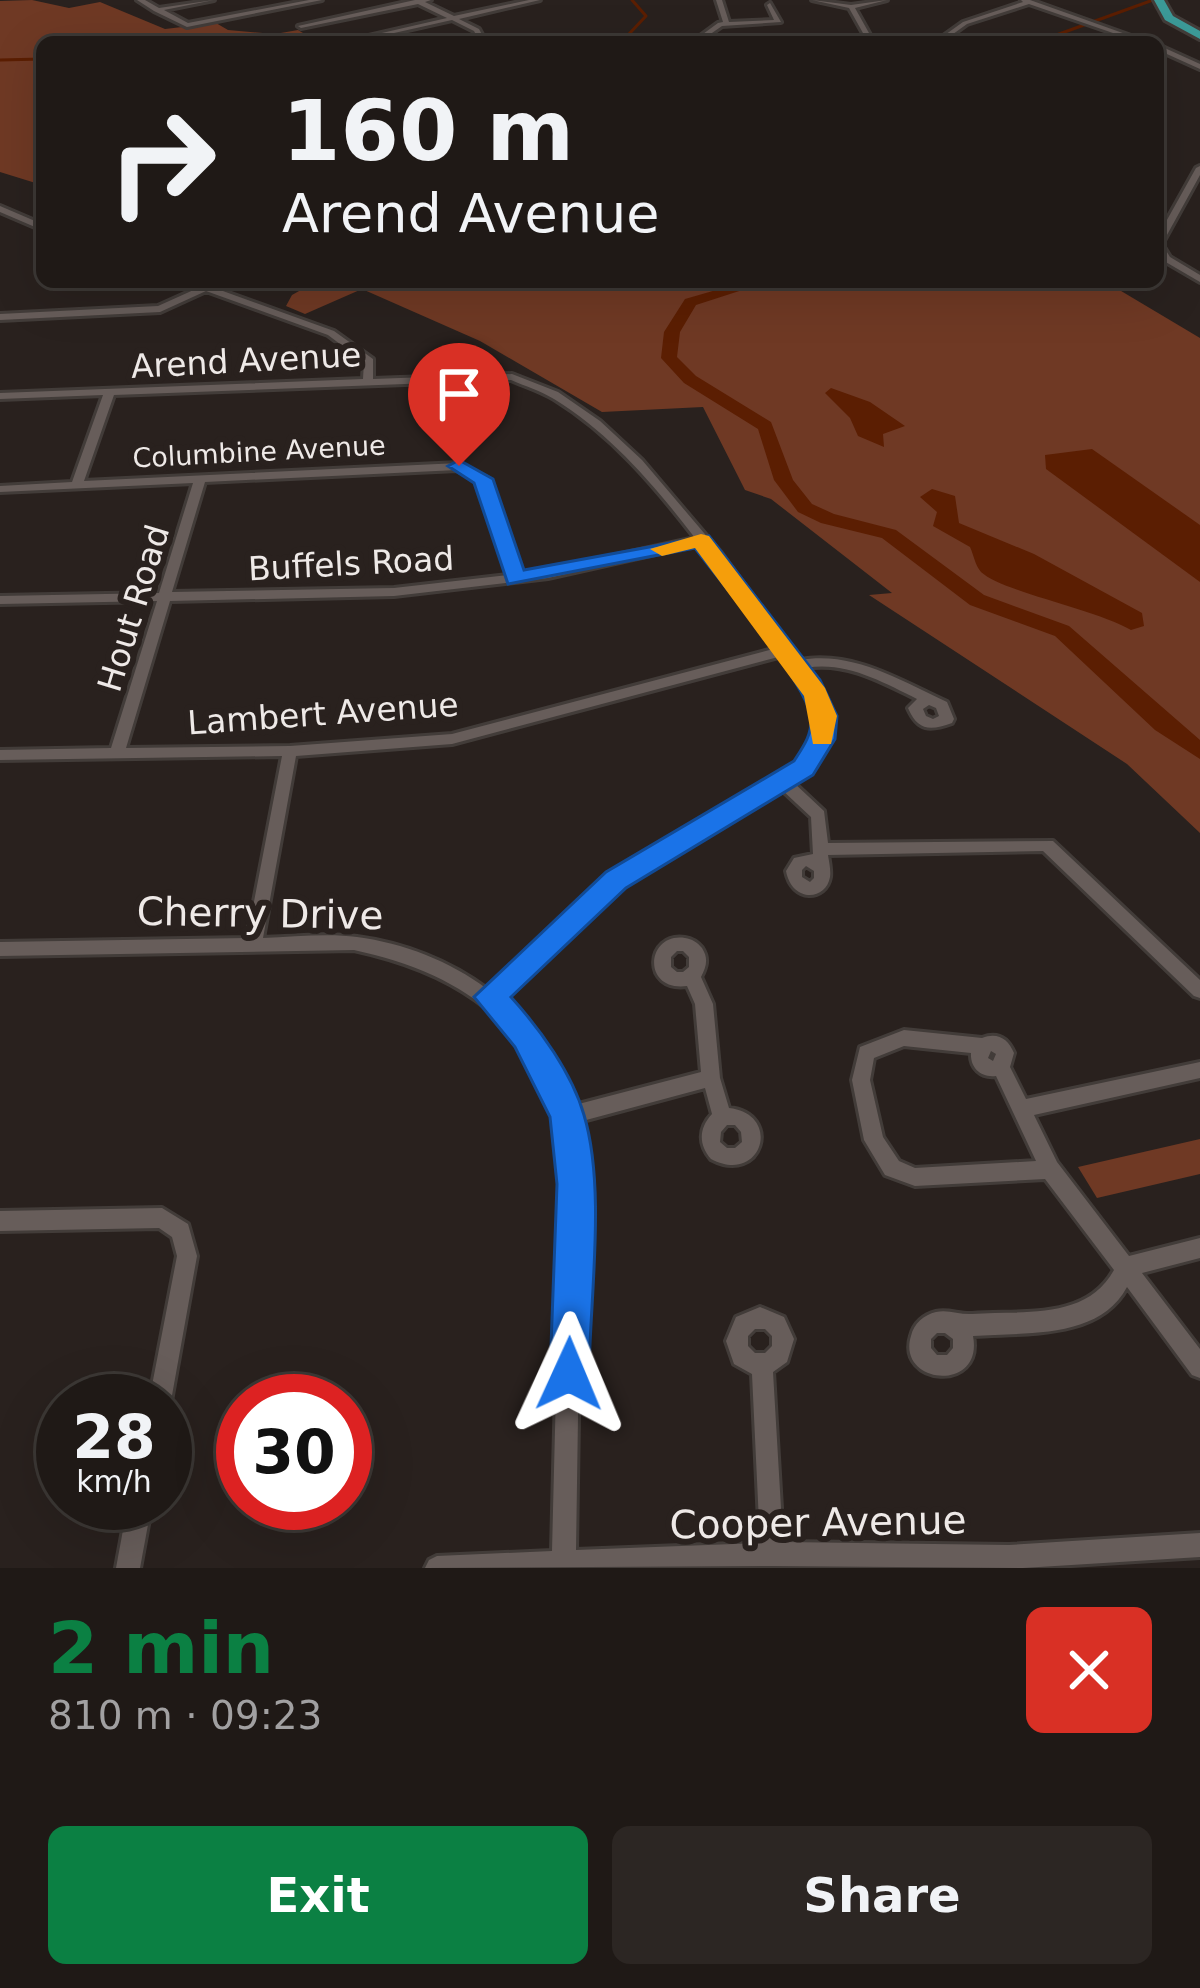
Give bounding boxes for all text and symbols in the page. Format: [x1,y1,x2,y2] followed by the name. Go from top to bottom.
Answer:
[282,82,574,180] text: 160 m
[84,84,240,240] icon: right
[282,182,659,245] text: Arend Avenue
[130,335,362,386] street label: Arend Avenue
[408,343,510,466] pin
[426,361,492,427] icon: arrive
[132,429,386,474] street label: Columbine Avenue
[90,520,177,696] street label: Hout Road
[247,539,455,588] street label: Buffels Road
[186,685,460,742] street label: Lambert Avenue
[136,889,384,938] street label: Cherry Drive
[506,1311,632,1437] position arrow
[216,1374,372,1530] speed limit sign: 30
[72,1402,156,1472] text: 28
[76,1464,152,1499] text: km/h
[669,1497,967,1548] street label: Cooper Avenue
[48,1606,274,1690] text: 2 min
[1026,1607,1152,1733] button: close
[48,1693,322,1738] text: 810 m · 09:23
[48,1826,588,1964] button: Exit
[612,1826,1152,1964] button: Share

